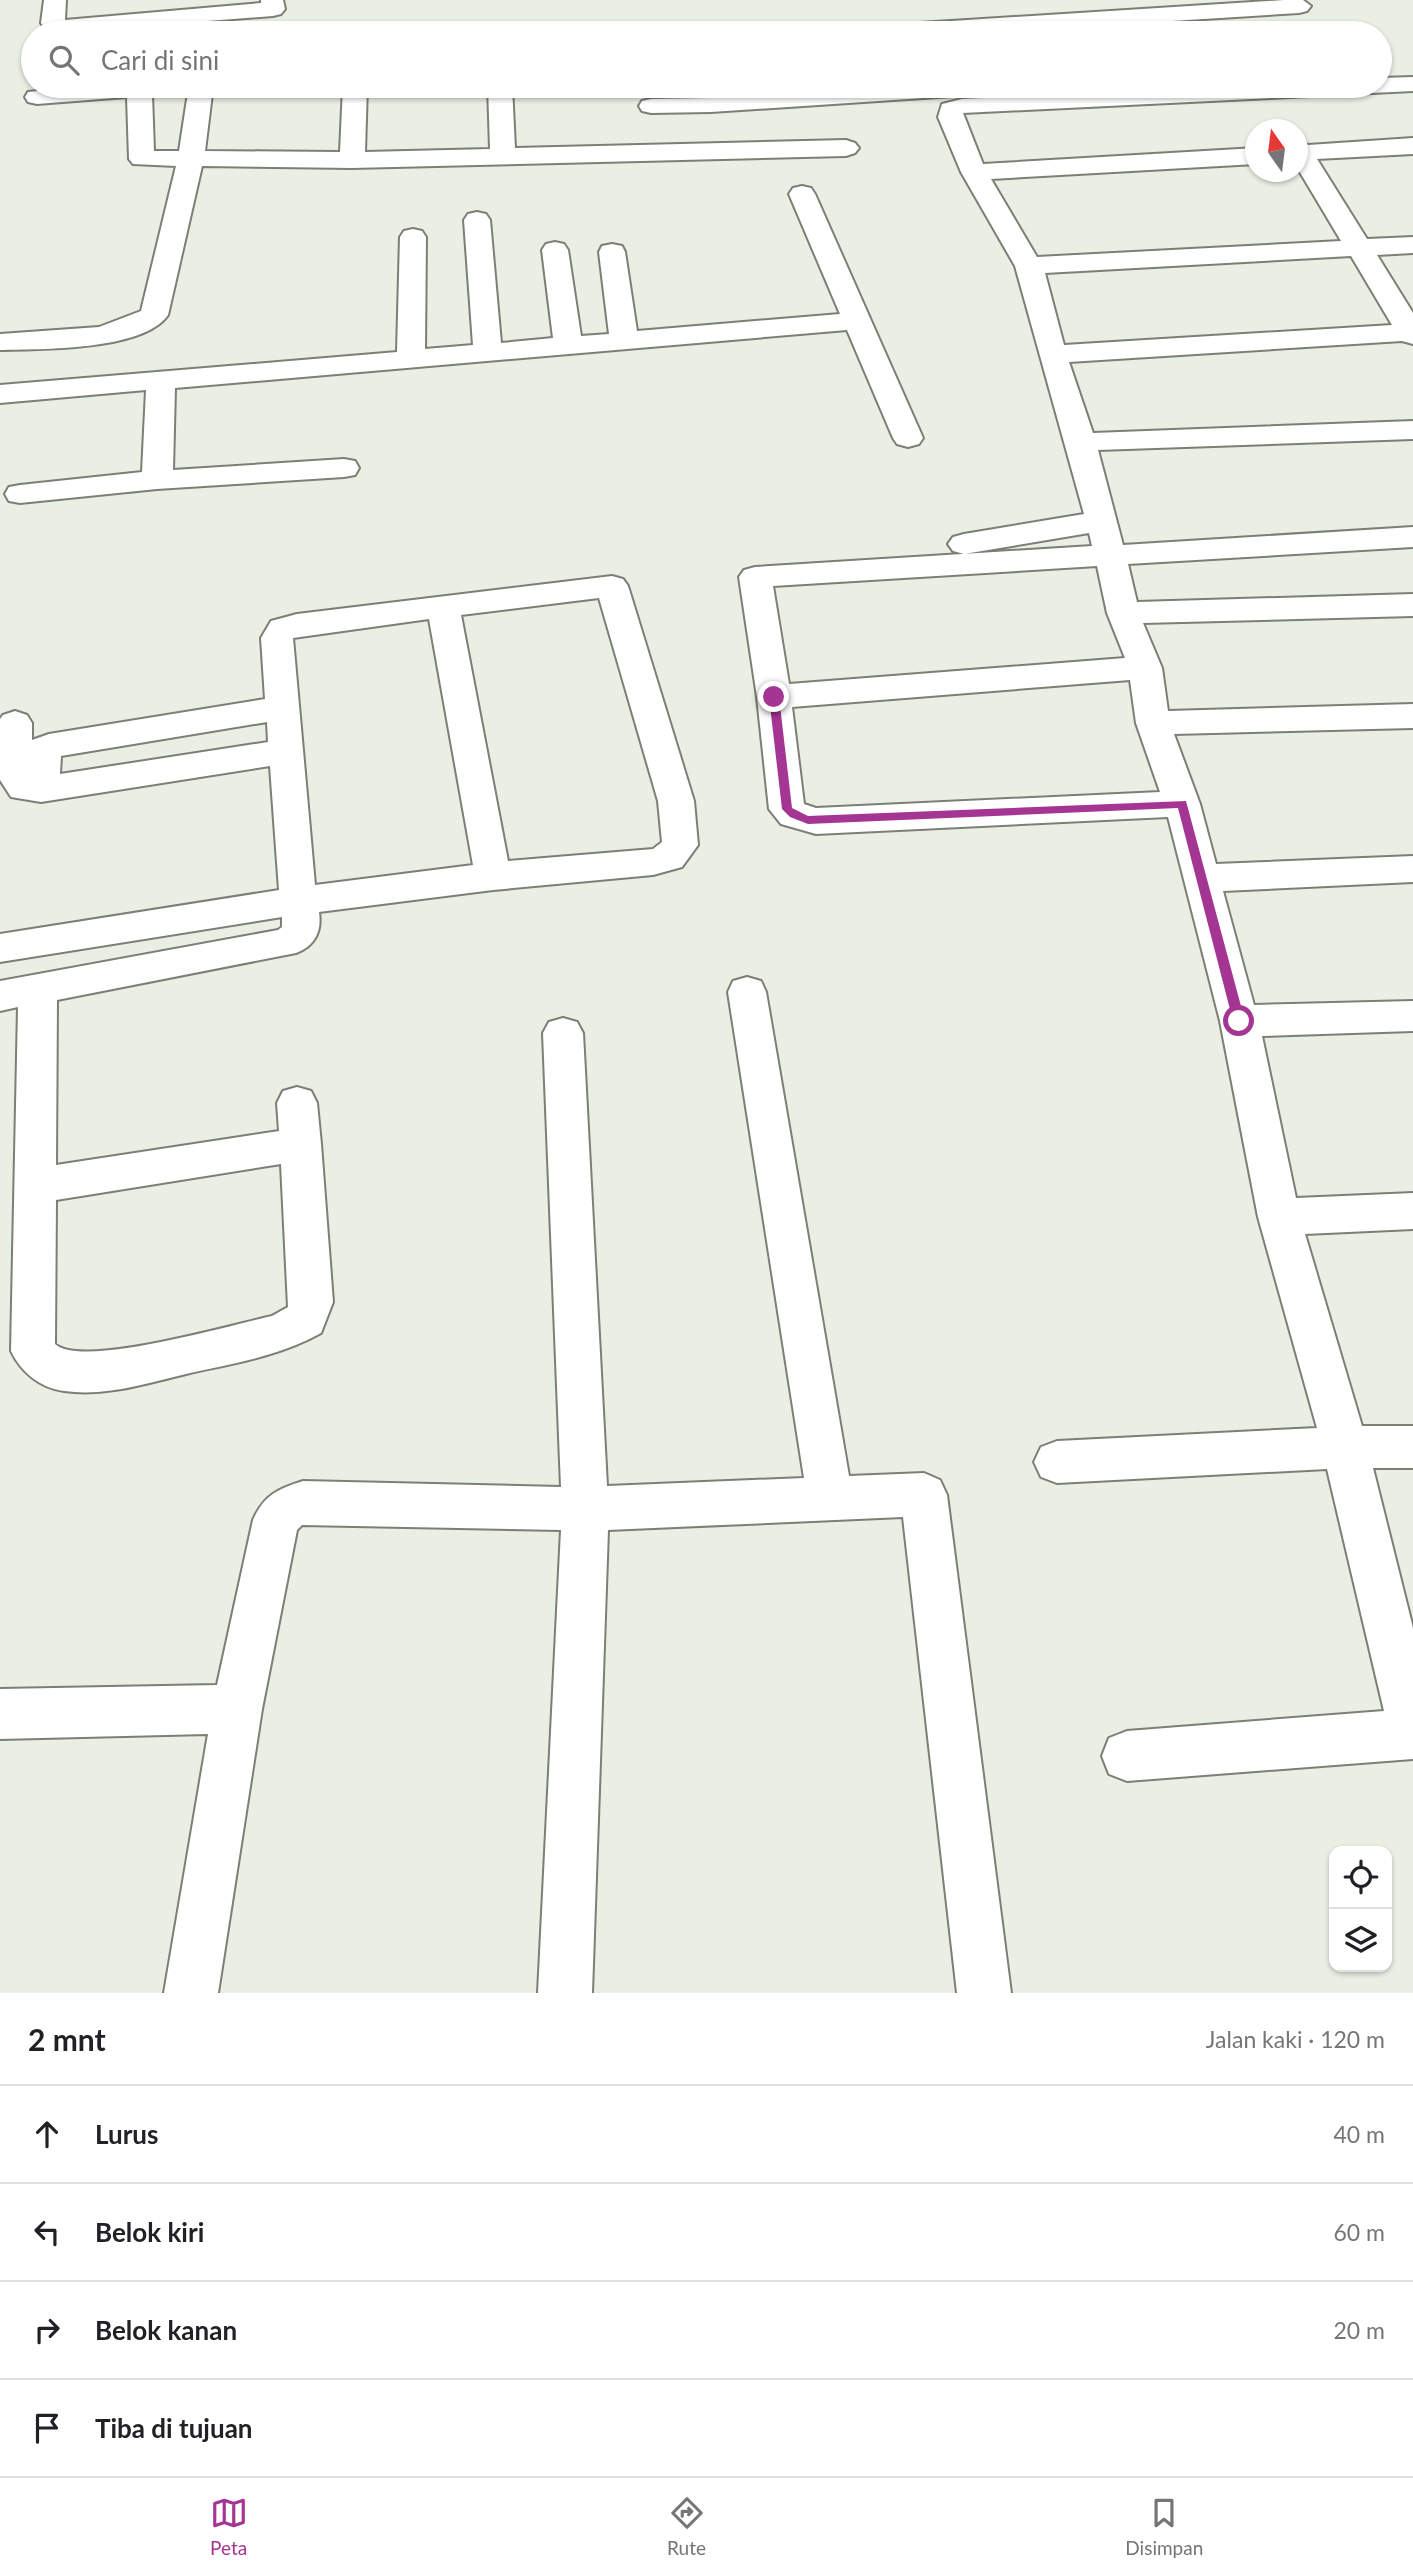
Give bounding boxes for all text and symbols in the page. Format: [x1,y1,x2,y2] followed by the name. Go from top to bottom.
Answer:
[21,21,1392,98] search box
[45,41,83,79] icon: search
[101,44,219,76] text: Cari di sini
[1245,119,1308,182] north arrow
[758,681,789,712] route end
[1223,1005,1254,1036] route start
[1329,1846,1392,1972] map controls
[1329,1846,1392,1909] button: locate
[1329,1909,1392,1972] button: layers
[28,2021,106,2057] text: 2 mnt
[1206,2025,1385,2053] text: Jalan kaki · 120 m
[28,2115,66,2153] icon: ahead
[95,2118,158,2150] text: Lurus
[1334,2120,1385,2148] text: 40 m
[28,2213,66,2251] icon: left
[95,2216,204,2248] text: Belok kiri
[1334,2218,1385,2246] text: 60 m
[28,2311,66,2349] icon: right
[95,2314,237,2346] text: Belok kanan
[1334,2316,1385,2344] text: 20 m
[28,2409,66,2447] icon: arrive
[95,2412,253,2444] text: Tiba di tujuan
[210,2494,248,2559] tab: Peta
[667,2494,706,2559] tab: Rute
[1125,2494,1203,2559] tab: Disimpan

